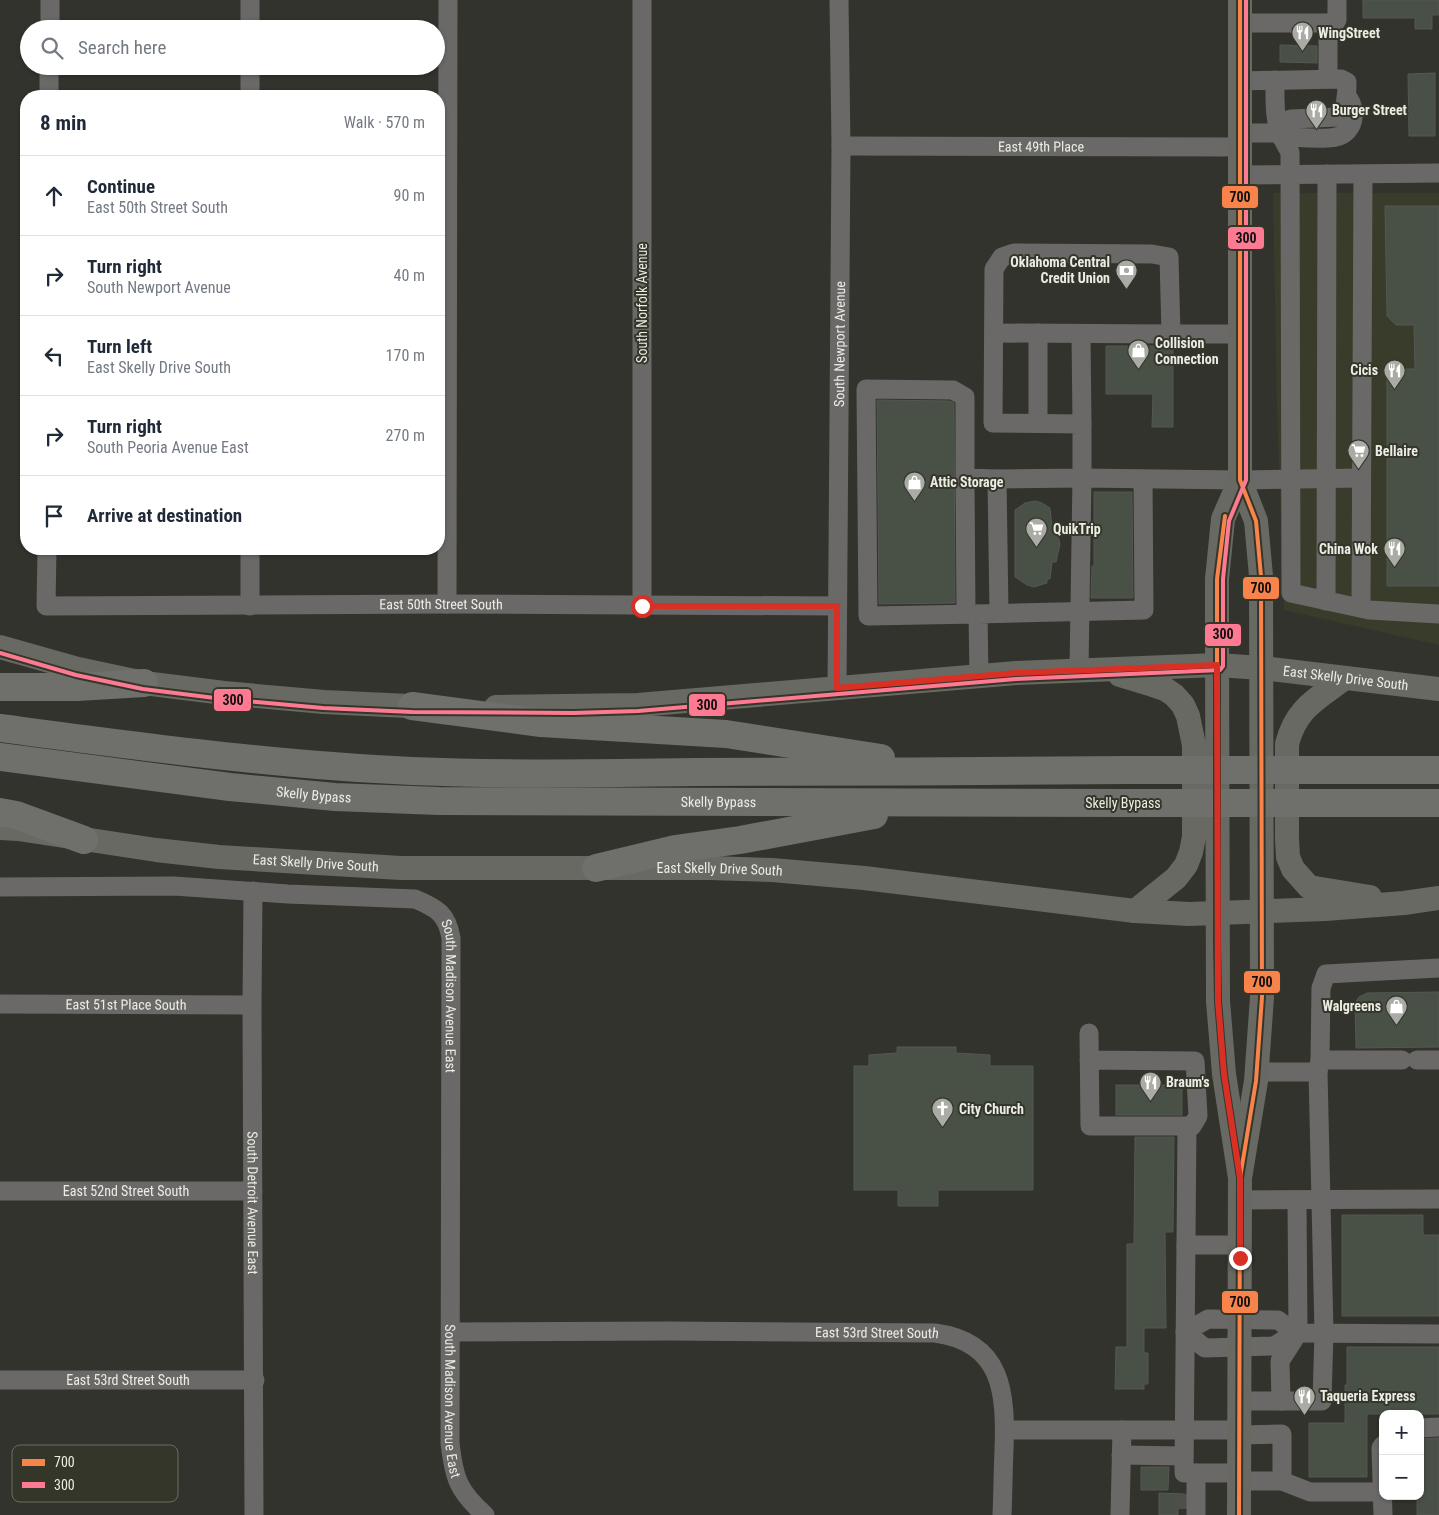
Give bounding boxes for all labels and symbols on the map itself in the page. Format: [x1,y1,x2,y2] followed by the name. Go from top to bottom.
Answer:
[1290,21,1314,52] restaurant icon: WingStreet
[1318,25,1380,41] place label: WingStreet
[1304,98,1328,129] restaurant icon: Burger Street
[1332,102,1407,118] place label: Burger Street
[998,138,1085,155] street label: East 49th Place
[1221,185,1259,209] line badge: 700
[1229,189,1251,205] text: 700
[1227,226,1265,250] line badge: 300
[1235,230,1257,246] text: 300
[634,243,650,363] street label: South Norfolk Avenue
[1010,254,1110,286] place label: Oklahoma Central Credit Union
[1114,258,1138,289] bank icon: Oklahoma Central Credit Union
[831,281,848,407] street label: South Newport Avenue
[1155,335,1219,367] place label: Collision Connection
[1127,339,1151,370] shop icon: Collision Connection
[1382,358,1406,389] restaurant icon: Cicis
[1350,362,1378,378] place label: Cicis
[1347,439,1371,470] supermarket icon: Bellaire
[1375,443,1418,459] place label: Bellaire
[902,470,926,501] shop icon: Attic Storage
[930,474,1004,490] place label: Attic Storage
[1025,517,1049,548] supermarket icon: QuikTrip
[1053,521,1101,537] place label: QuikTrip
[1382,537,1406,568] restaurant icon: China Wok
[1319,541,1378,557] place label: China Wok
[1242,576,1280,600] line badge: 700
[1250,580,1272,596] text: 700
[631,595,654,618] route start
[379,596,503,612] street label: East 50th Street South
[1204,623,1242,647] line badge: 300
[1212,626,1234,642] text: 300
[1282,663,1409,693] street label: East Skelly Drive South
[213,688,252,712] line badge: 300
[222,692,244,708] text: 300
[688,693,726,717] line badge: 300
[696,697,718,713] text: 300
[275,783,352,806] street label: Skelly Bypass
[681,794,756,810] street label: Skelly Bypass
[1085,795,1161,811] street label: Skelly Bypass
[252,851,379,875] street label: East Skelly Drive South
[657,860,783,879] street label: East Skelly Drive South
[438,917,459,1073] street label: South Madison Avenue East
[1243,970,1281,994] line badge: 700
[1251,974,1273,990] text: 700
[1385,994,1409,1025] shop icon: Walgreens
[65,996,187,1013] street label: East 51st Place South
[1322,998,1381,1014] place label: Walgreens
[1138,1070,1162,1101] restaurant icon: Braum's
[1166,1074,1210,1090] place label: Braum's
[931,1097,955,1128] church icon: City Church
[959,1101,1024,1117] place label: City Church
[244,1131,261,1275] street label: South Detroit Avenue East
[63,1183,189,1199] street label: East 52nd Street South
[1229,1247,1252,1270] route end
[1221,1290,1259,1314] line badge: 700
[1229,1294,1251,1310] text: 700
[442,1324,464,1480] street label: South Madison Avenue East
[815,1324,940,1341] street label: East 53rd Street South
[66,1372,190,1388] street label: East 53rd Street South
[1292,1384,1316,1415] restaurant icon: Taqueria Express
[1320,1388,1416,1404] place label: Taqueria Express
[12,1445,178,1502] legend
[54,1454,75,1470] text: 700
[54,1477,75,1493] text: 300

